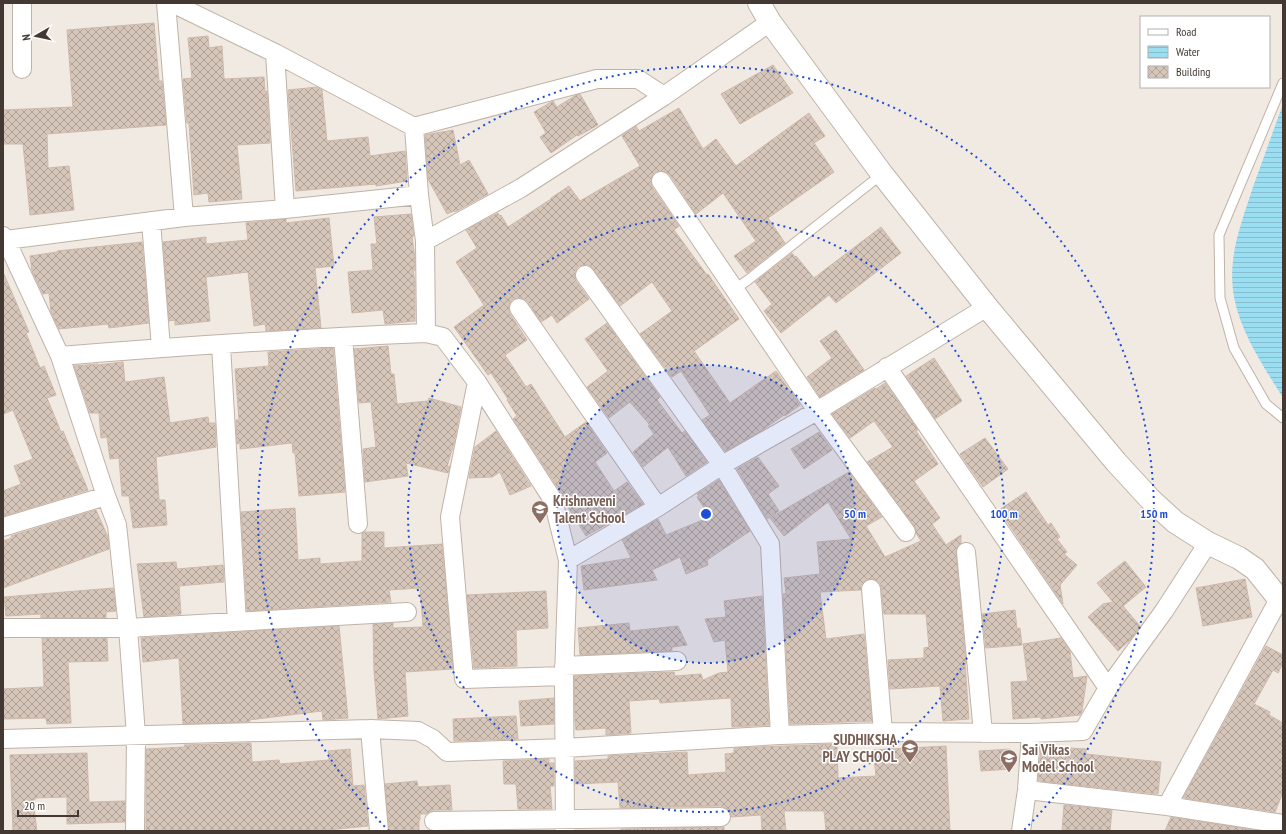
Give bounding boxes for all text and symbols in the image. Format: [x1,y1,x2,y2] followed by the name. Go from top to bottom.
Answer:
[16,16,56,56] north arrow
[1140,16,1270,88] legend
[1176,24,1196,39] text: Road
[19,33,34,42] text: N
[1176,44,1201,59] text: Water
[1176,64,1211,79] text: Building
[553,491,625,527] place label: Krishnaveni Talent School
[530,499,550,524] school or university icon: Krishnaveni Talent School
[844,506,866,521] text: 50 m
[990,506,1018,521] text: 100 m
[1140,506,1168,521] text: 150 m
[699,507,713,521] centre of rings
[822,730,898,766] place label: SUDHIKSHA PLAY SCHOOL
[900,738,920,763] school or university icon: SUDHIKSHA PLAY SCHOOL
[1022,740,1094,776] place label: Sai Vikas Model School
[999,748,1019,773] school or university icon: Sai Vikas Model School
[18,792,78,818] scale bar
[24,798,45,813] text: 20 m

